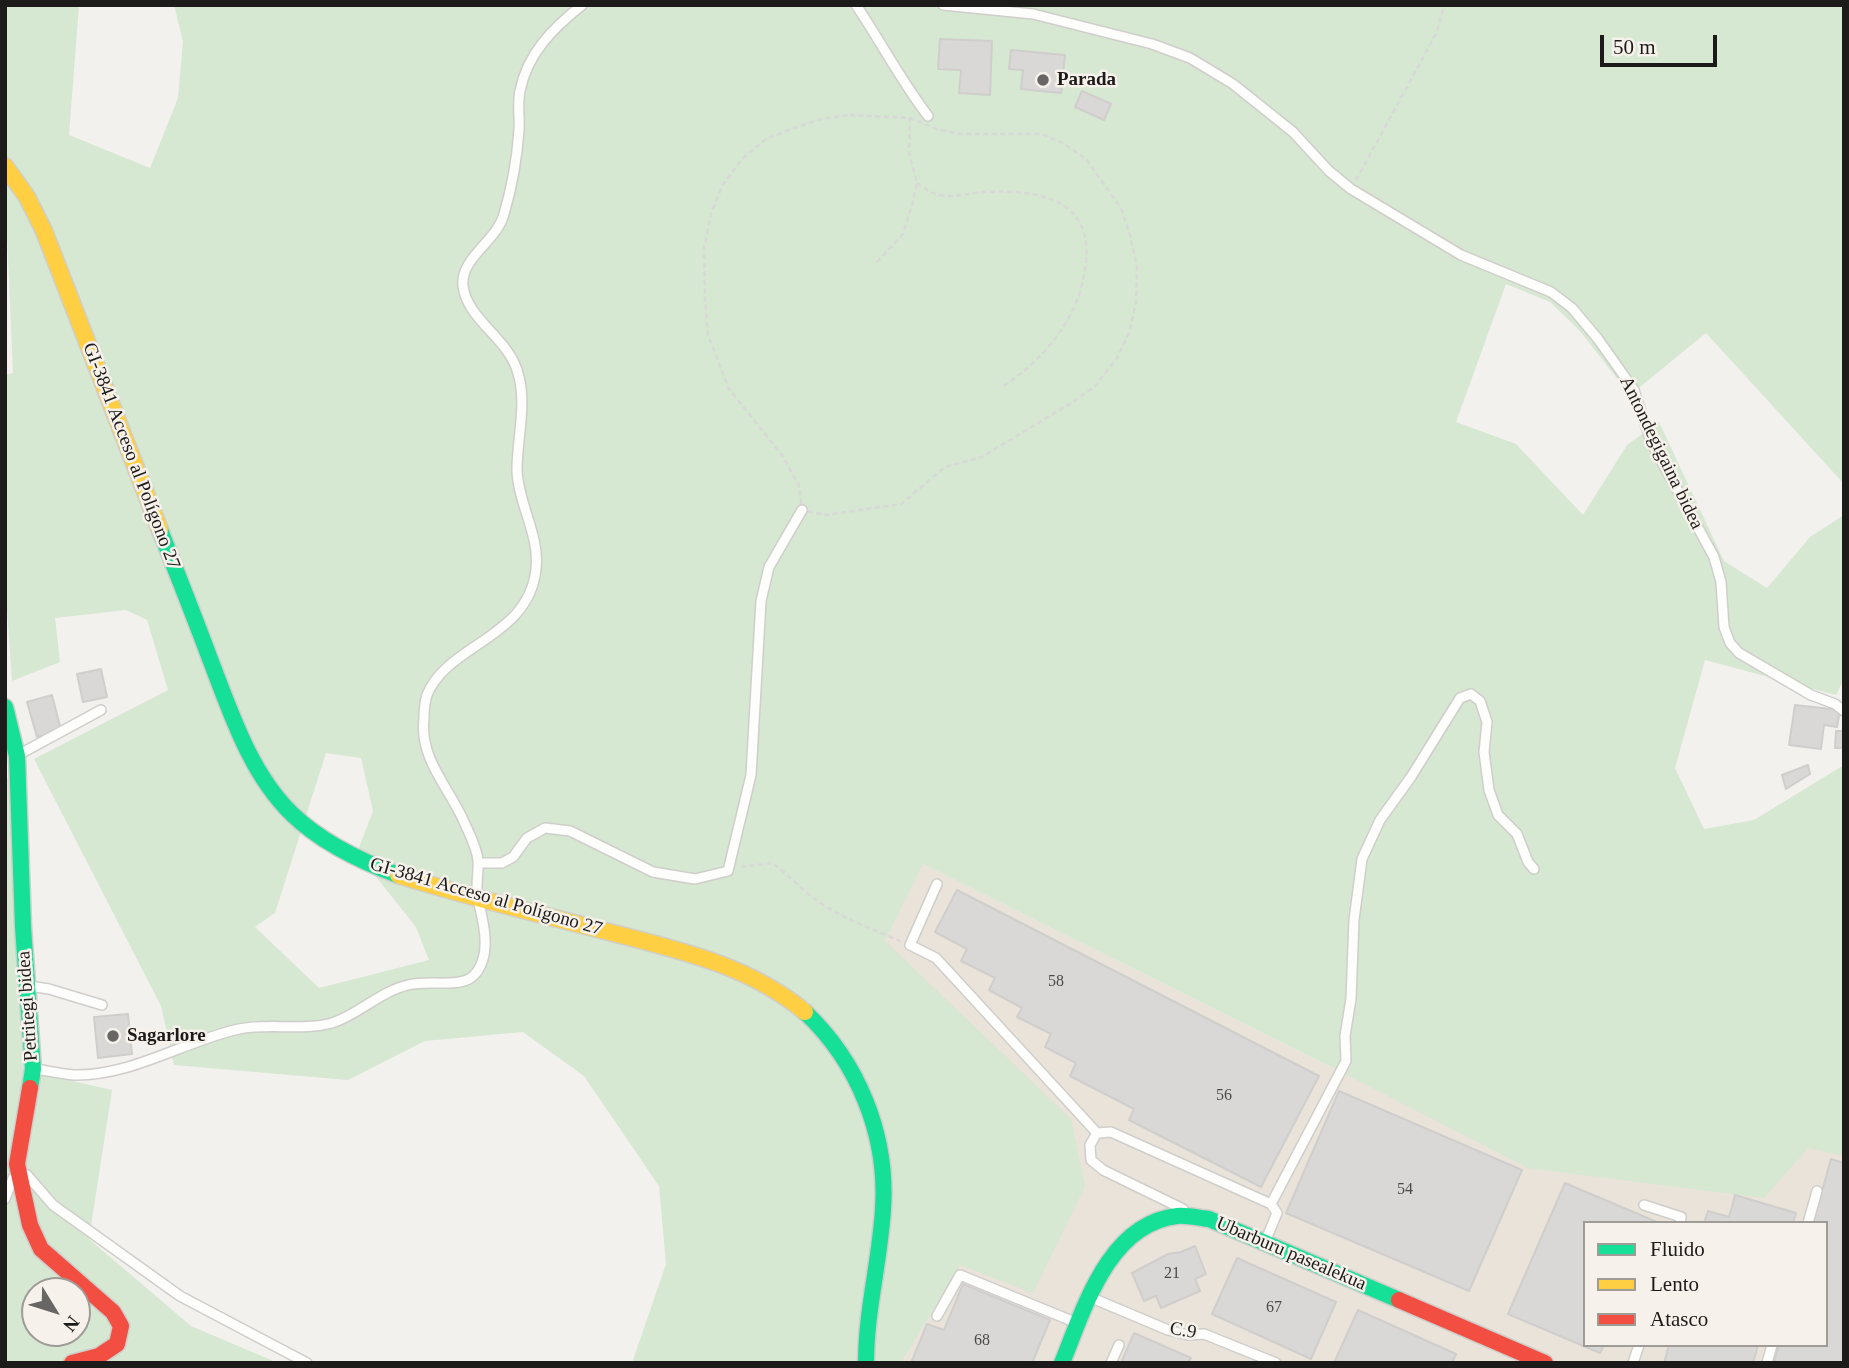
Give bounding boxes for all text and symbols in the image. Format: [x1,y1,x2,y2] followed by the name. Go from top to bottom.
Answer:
[1604,21,1721,65] scale bar
[1613,35,1656,59] text: 50 m
[1057,69,1116,91] place label: Parada
[1035,72,1051,88] marker: Parada
[77,340,185,572] street label: GI-3841 Acceso al Polígono 27
[1614,373,1708,533] street label: Antondegigaina bidea
[367,853,605,941] street label: GI-3841 Acceso al Polígono 27
[13,950,43,1062] street label: Petritegi bidea
[1048,972,1064,992] house number: 58
[127,1025,206,1047] place label: Sagarlore
[105,1028,121,1044] marker: Sagarlore
[1216,1086,1232,1106] house number: 56
[1397,1180,1413,1200] house number: 54
[1212,1212,1370,1296] street label: Ubarburu pasealekua
[1583,1221,1828,1347] legend
[1650,1237,1705,1261] text: Fluido
[1164,1264,1180,1284] house number: 21
[1650,1272,1699,1296] text: Lento
[21,1277,91,1347] north arrow
[1266,1298,1282,1318] house number: 67
[1650,1307,1708,1331] text: Atasco
[59,1312,84,1336] text: N
[1168,1317,1198,1345] street label: C.9
[974,1331,990,1351] house number: 68

